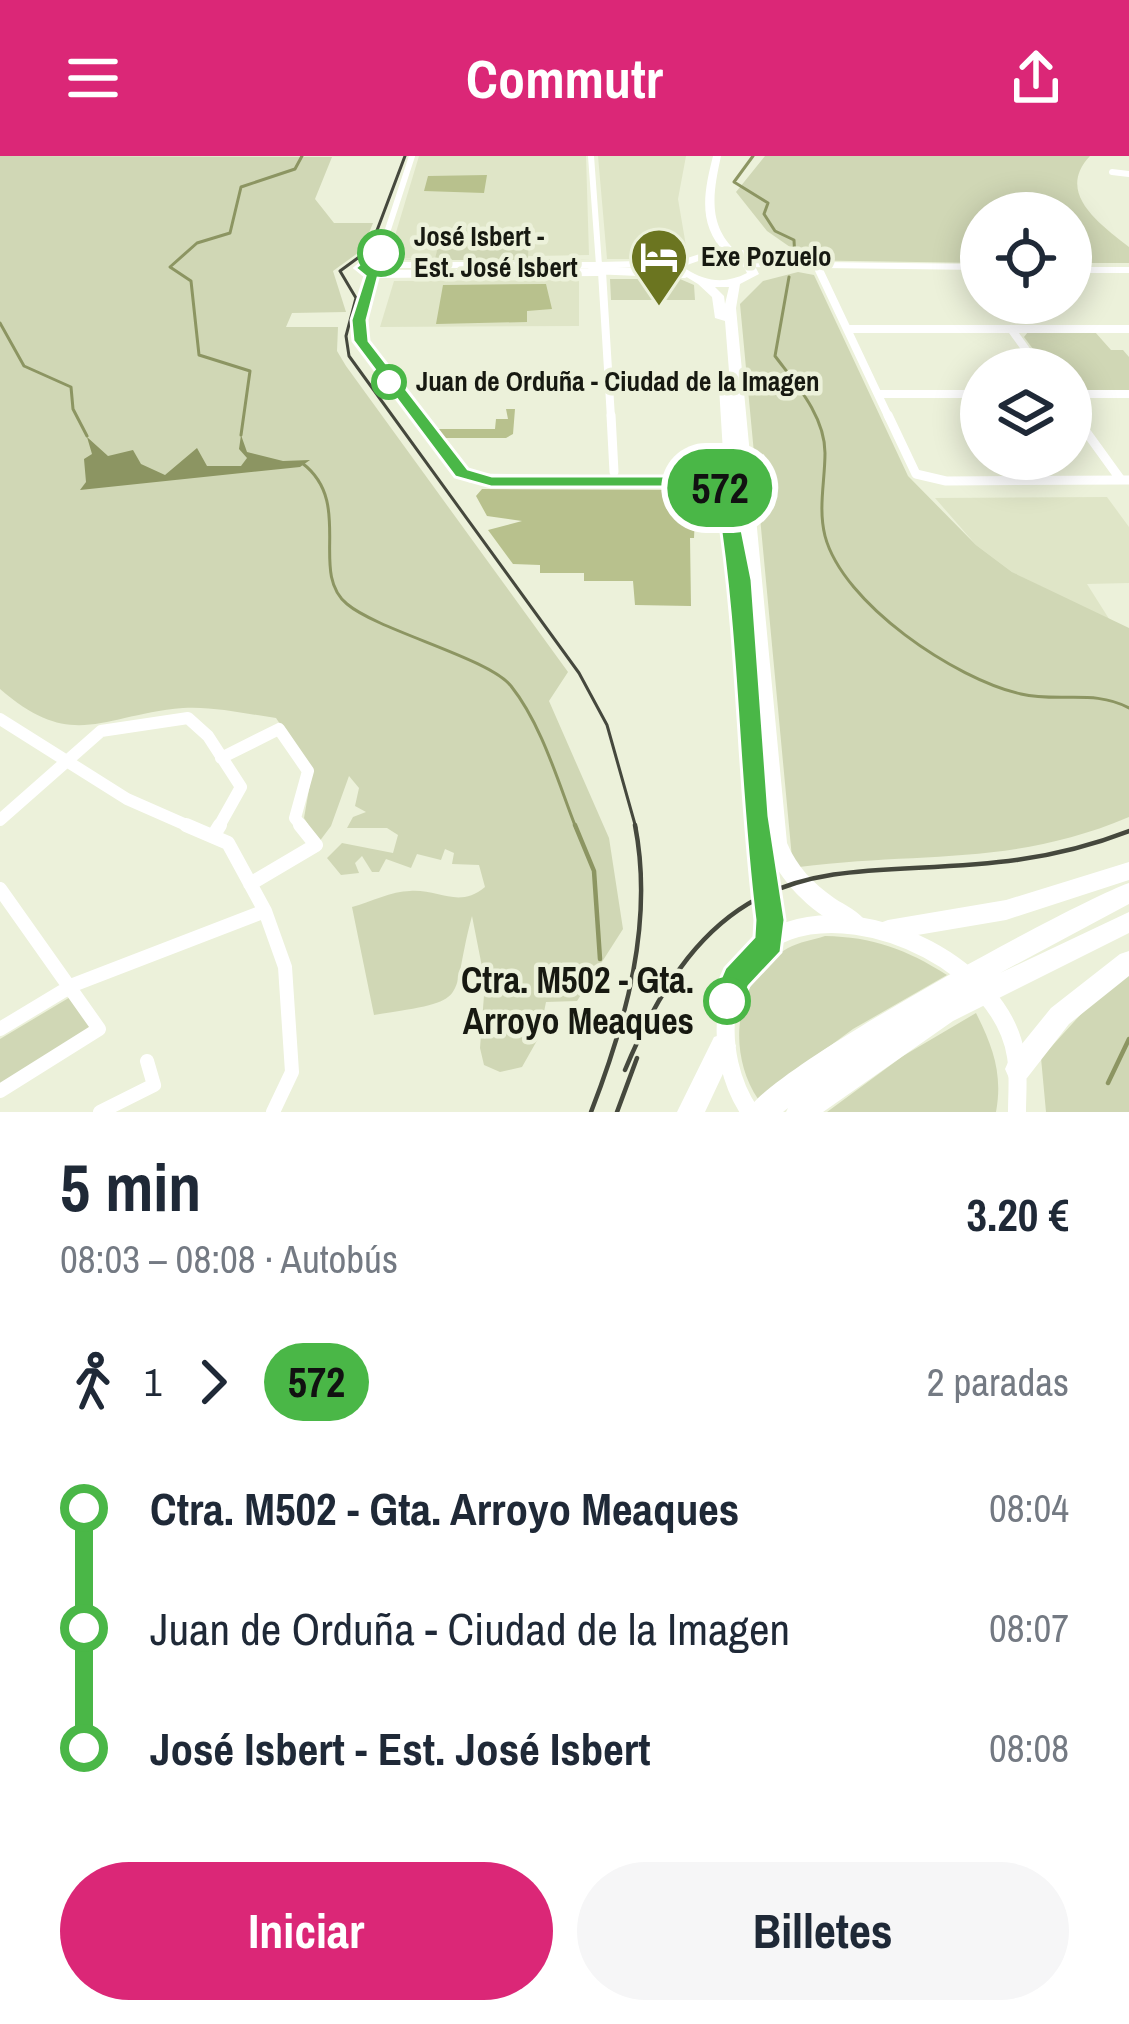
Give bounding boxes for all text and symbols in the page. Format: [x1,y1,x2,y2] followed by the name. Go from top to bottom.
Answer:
[466,42,663,115] text: Commutr
[60,45,126,111] icon: menu
[1003,45,1069,111] icon: share
[960,192,1092,480] map controls
[960,192,1092,324] button: locate
[414,218,578,285] place label: José Isbert - Est. José Isbert
[628,226,690,308] hotel icon: Exe Pozuelo
[359,231,403,275] marker: José Isbert - Est. José Isbert
[701,238,831,274] place label: Exe Pozuelo
[960,348,1092,480] button: layers
[416,363,820,399] place label: Juan de Orduña - Ciudad de la Imagen
[373,366,405,398] marker: Juan de Orduña - Ciudad de la Imagen
[651,449,789,527] line badge: 572
[691,460,749,516] text: 572
[461,956,694,1045] place label: Ctra. M502 - Gta. Arroyo Meaques
[705,979,749,1023] marker: Ctra. M502 - Gta. Arroyo Meaques
[60,1143,201,1232] text: 5 min
[966,1184,1069,1245] text: 3.20 €
[60,1233,398,1285] text: 08:03 – 08:08 · Autobús
[60,1349,126,1415] icon: walk
[180,1349,246,1415] icon: forward
[288,1354,345,1410] text: 572
[144,1356,162,1408] text: 1
[927,1356,1069,1408] text: 2 paradas
[150,1478,739,1539] text: Ctra. M502 - Gta. Arroyo Meaques
[989,1482,1069,1534] text: 08:04
[150,1598,790,1659] text: Juan de Orduña - Ciudad de la Imagen
[989,1602,1069,1654] text: 08:07
[150,1718,650,1779] text: José Isbert - Est. José Isbert
[989,1722,1069,1774] text: 08:08
[60,1862,553,2000] button: Iniciar
[577,1862,1069,2000] button: Billetes

